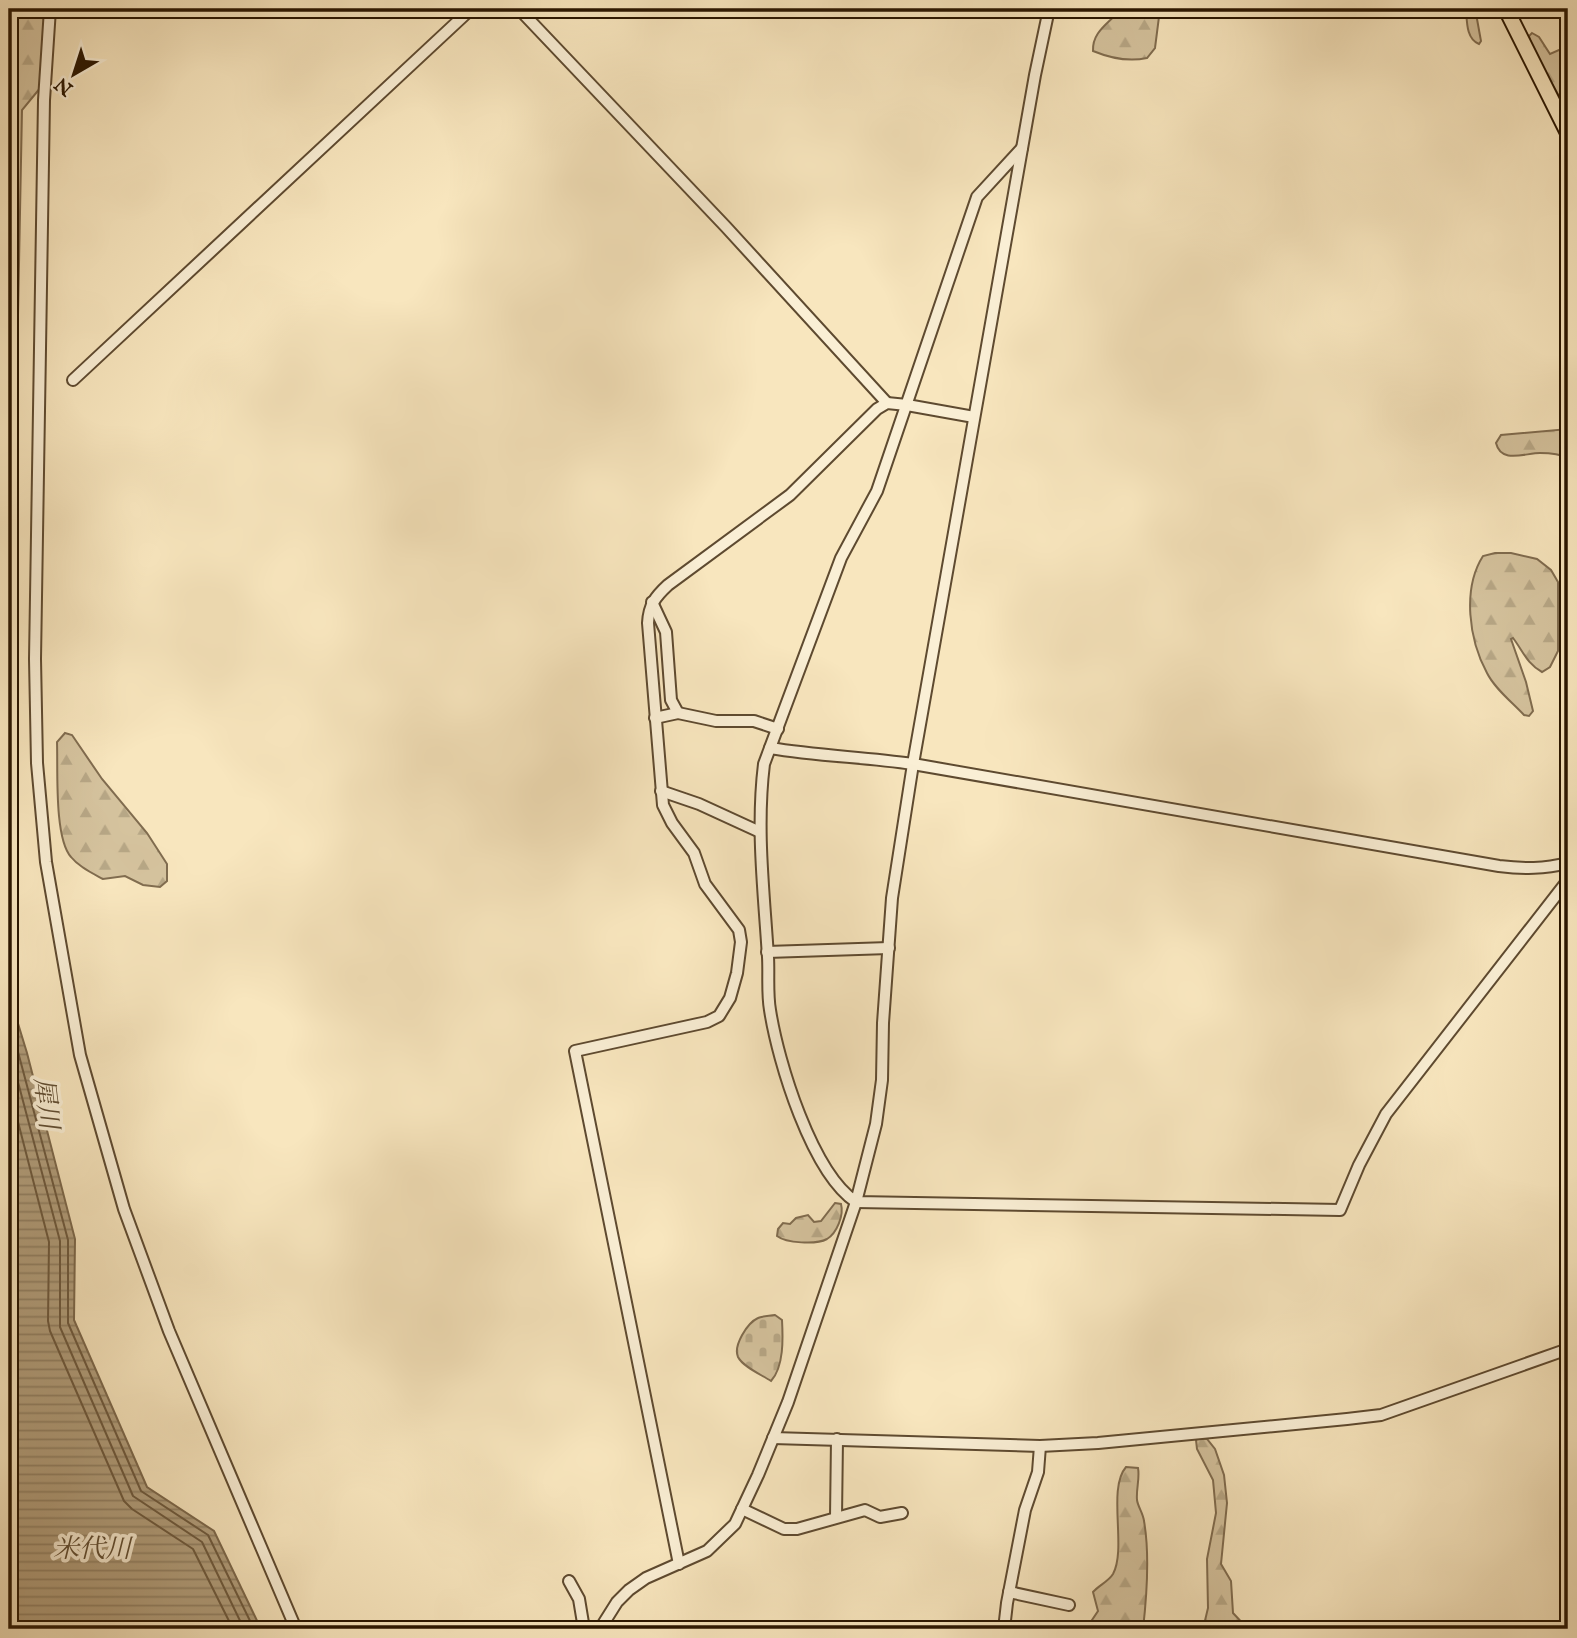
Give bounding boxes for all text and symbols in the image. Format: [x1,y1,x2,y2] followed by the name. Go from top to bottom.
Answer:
[38,38,108,108] north arrow
[50,71,79,101] text: N
[26,1075,65,1134] water label: 犀川
[53,1533,134,1566] water label: 米代川

